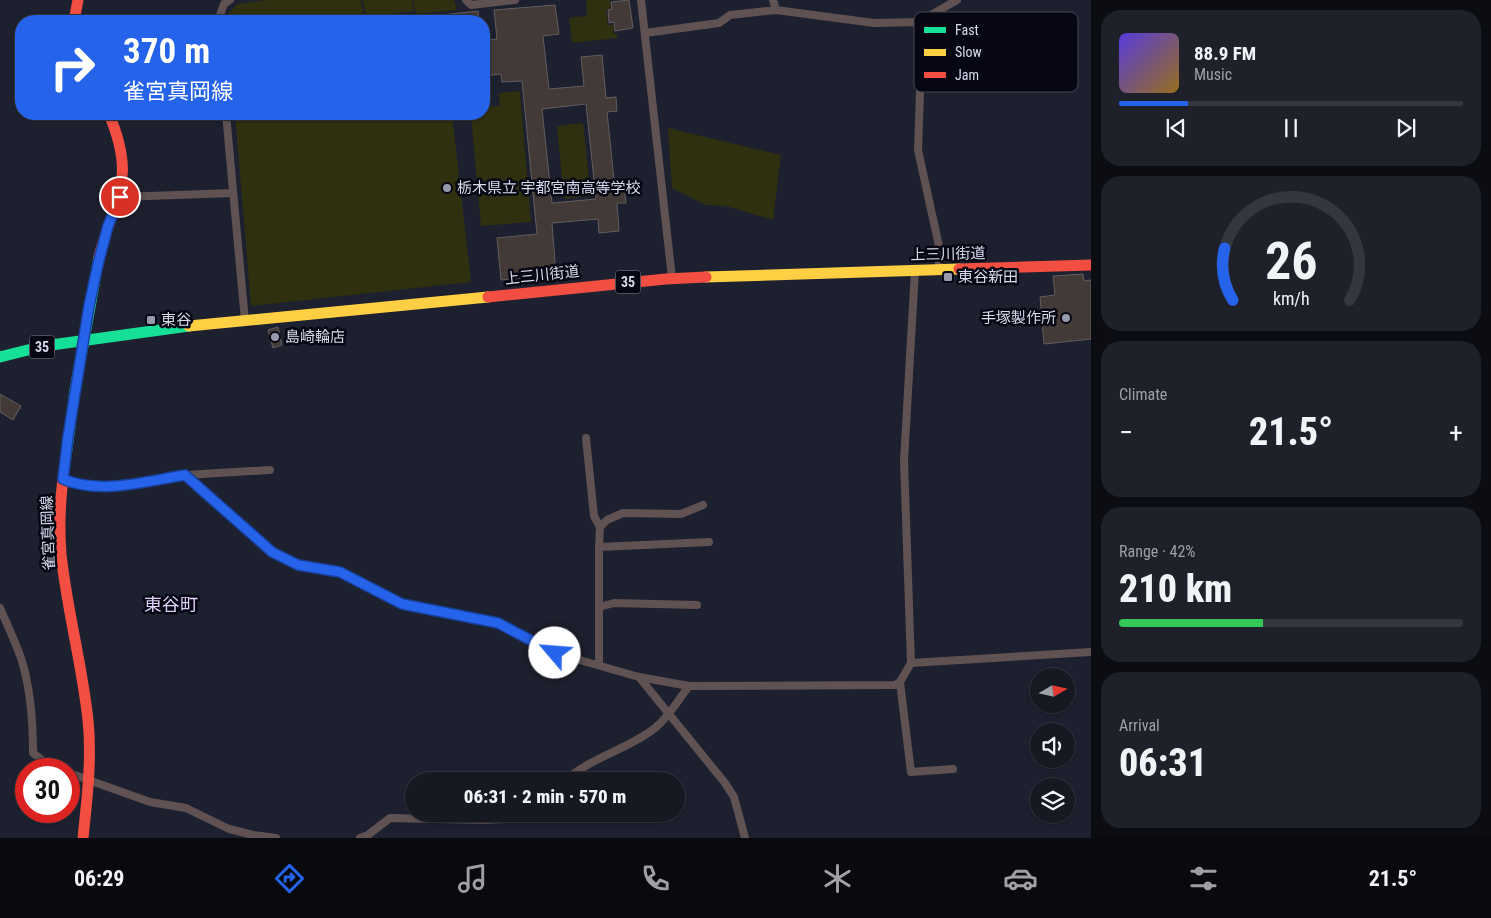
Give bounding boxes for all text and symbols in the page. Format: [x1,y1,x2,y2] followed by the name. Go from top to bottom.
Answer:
[914,12,1078,92] legend
[955,22,979,38] text: Fast
[123,31,210,72] text: 370 m
[40,35,105,100] icon: right
[1194,42,1256,65] text: 88.9 FM
[955,44,982,60] text: Slow
[1194,65,1232,84] text: Music
[955,67,979,83] text: Jam
[123,79,233,104] text: 雀宮真岡線
[1162,114,1190,142] icon: previous
[1277,114,1305,142] icon: pause
[1392,114,1420,142] icon: next
[99,176,141,218] pin
[457,179,640,197] place label: 栃木県立 宇都宮南高等学校
[441,182,453,194] marker: 栃木県立 宇都宮南高等学校
[106,183,134,211] icon: arrive
[1265,231,1317,292] text: 26
[910,244,986,264] street label: 上三川街道
[504,262,580,288] street label: 上三川街道
[958,268,1018,286] place label: 東谷新田
[616,270,640,294] road number: 35
[942,271,954,283] marker: 東谷新田
[1273,288,1309,309] text: km/h
[981,309,1056,327] place label: 手塚製作所
[161,311,191,329] place label: 東谷
[1060,312,1072,324] marker: 手塚製作所
[145,314,157,326] marker: 東谷
[285,328,345,346] place label: 島崎輪店
[269,331,281,343] marker: 島崎輪店
[30,336,54,358] road number: 35
[1119,385,1167,404] text: Climate
[1249,410,1333,454] text: 21.5°
[1119,416,1133,449] text: −
[1449,416,1463,449] text: +
[38,495,58,571] street label: 雀宮真岡線
[1119,542,1195,561] text: Range · 42%
[1119,567,1232,611] text: 210 km
[144,594,198,615] district label: 東谷町
[528,626,580,678] position arrow
[1030,668,1075,712] north arrow
[1030,668,1075,823] map controls
[1119,716,1160,735] text: Arrival
[1030,723,1075,768] button: sound
[1119,741,1207,785] text: 06:31
[15,758,80,823] speed limit sign: 30
[1030,778,1075,823] button: layers
[464,785,626,808] text: 06:31 · 2 min · 570 m
[272,861,307,896] icon: directions
[455,861,490,896] icon: music
[638,861,673,896] icon: phone
[820,861,855,896] icon: climate
[1003,861,1038,896] icon: car
[1186,861,1221,896] icon: filters
[74,866,124,891] text: 06:29
[1369,866,1417,891] text: 21.5°

